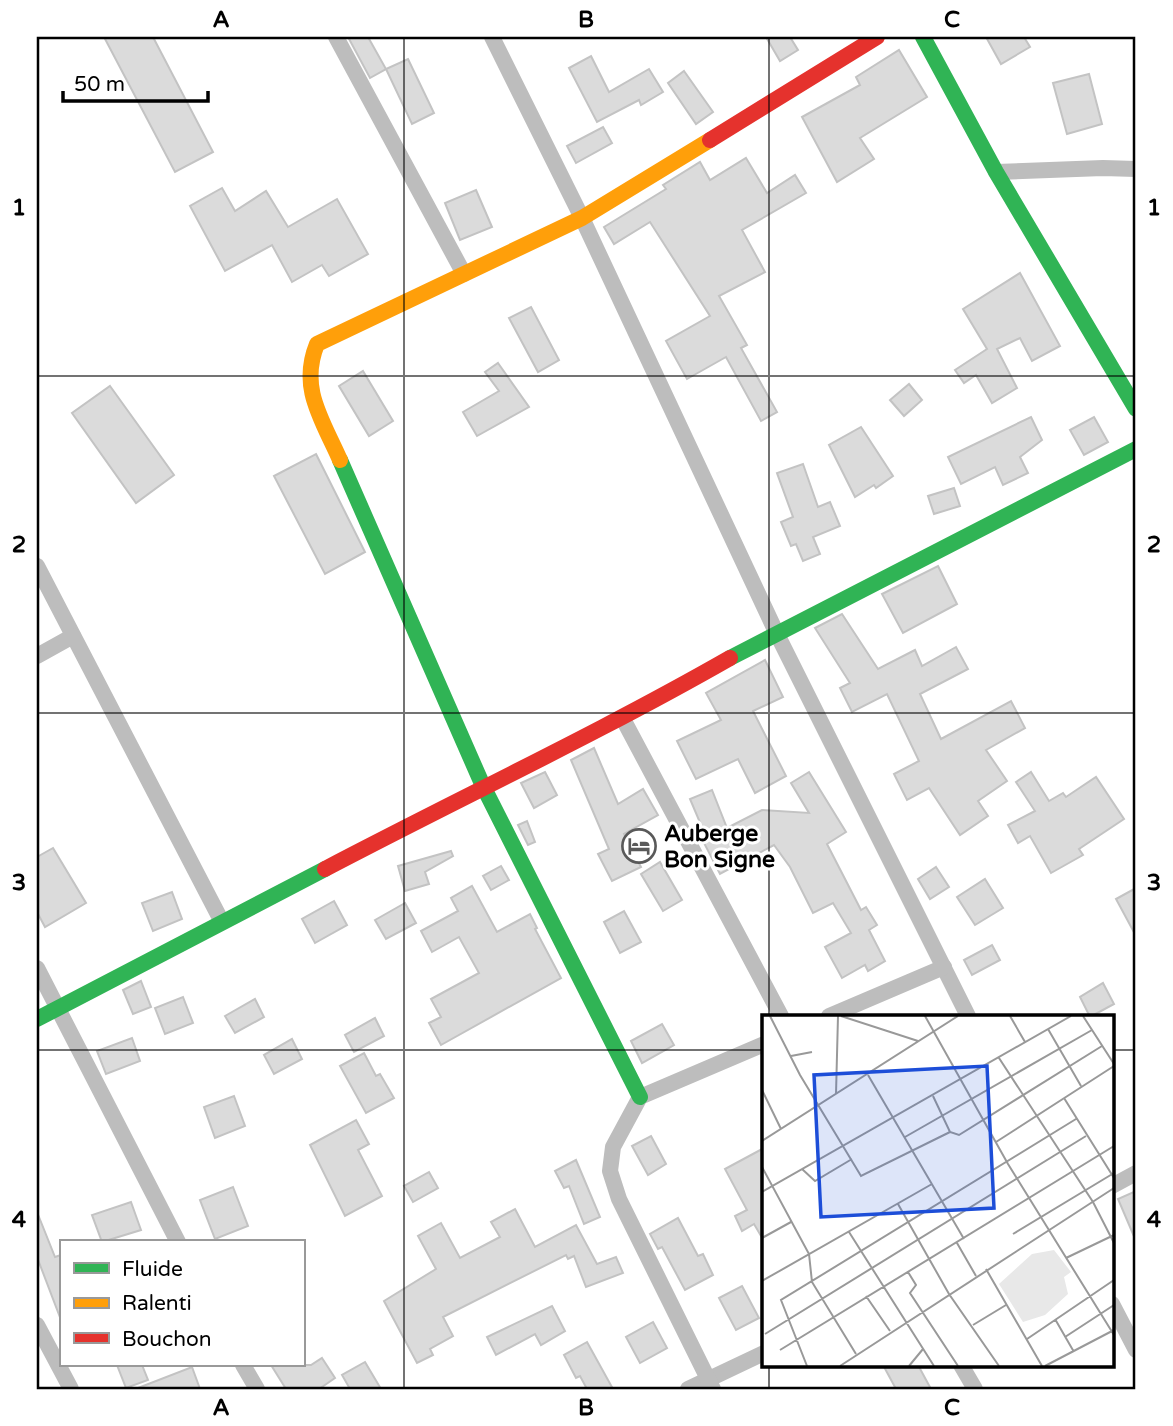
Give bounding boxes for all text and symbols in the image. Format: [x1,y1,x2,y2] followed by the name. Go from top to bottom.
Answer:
[212,6,230,34] text: A
[578,6,594,34] text: B
[944,6,960,34] text: C
[63,60,208,104] scale bar
[74,72,125,97] text: 50 m
[12,194,26,222] text: 1
[1147,194,1161,222] text: 1
[12,531,26,559] text: 2
[1147,531,1161,559] text: 2
[664,820,775,874] place label: Auberge Bon Signe
[620,827,658,865] hotel icon: Auberge Bon Signe
[12,869,26,897] text: 3
[1147,869,1161,897] text: 3
[762,1015,1114,1366] inset map
[12,1206,27,1234] text: 4
[1147,1206,1162,1234] text: 4
[60,1240,304,1366] legend
[122,1257,183,1282] text: Fluide
[122,1291,192,1316] text: Ralenti
[122,1327,212,1352] text: Bouchon
[212,1394,230,1422] text: A
[578,1394,594,1422] text: B
[944,1394,960,1422] text: C

